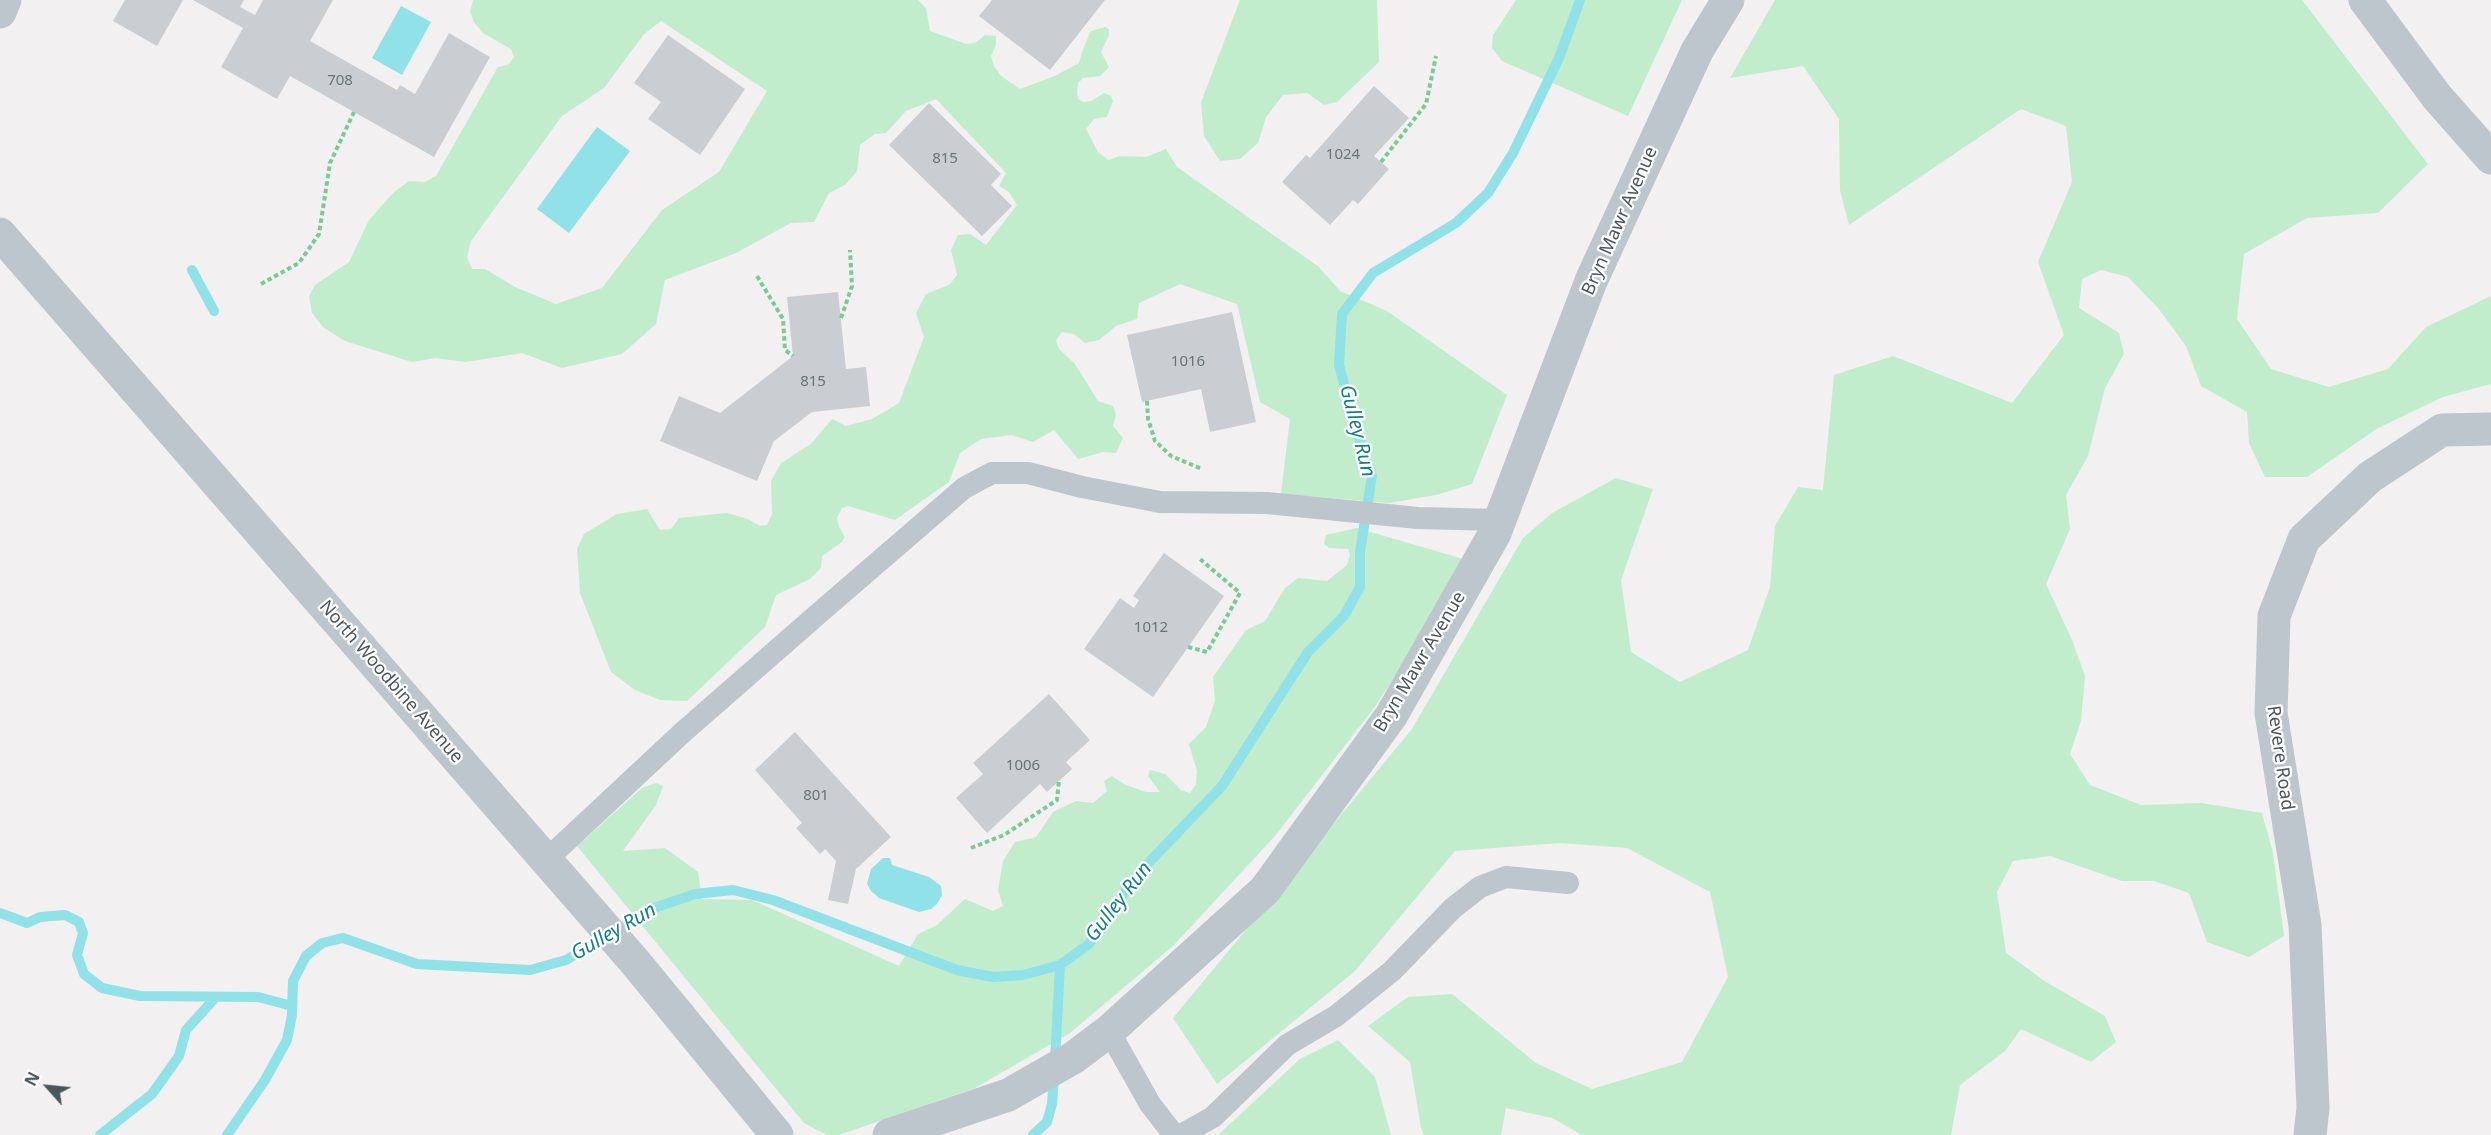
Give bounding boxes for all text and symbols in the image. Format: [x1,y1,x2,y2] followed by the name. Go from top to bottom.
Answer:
[327,72,353,90] house number: 708
[1578,144,1662,298] street label: Bryn Mawr Avenue
[1326,146,1360,164] house number: 1024
[932,150,958,168] house number: 815
[1171,353,1205,371] house number: 1016
[800,373,826,391] house number: 815
[1334,382,1380,480] water label: Gulley Run
[1370,588,1470,736] street label: Bryn Mawr Avenue
[314,596,468,768] street label: North Woodbine Avenue
[1134,619,1168,637] house number: 1012
[2262,704,2298,812] street label: Revere Road
[1006,757,1040,775] house number: 1006
[803,787,829,805] house number: 801
[1081,857,1157,947] water label: Gulley Run
[567,898,661,966] water label: Gulley Run
[18,1057,78,1117] north arrow
[19,1068,45,1090] text: N

